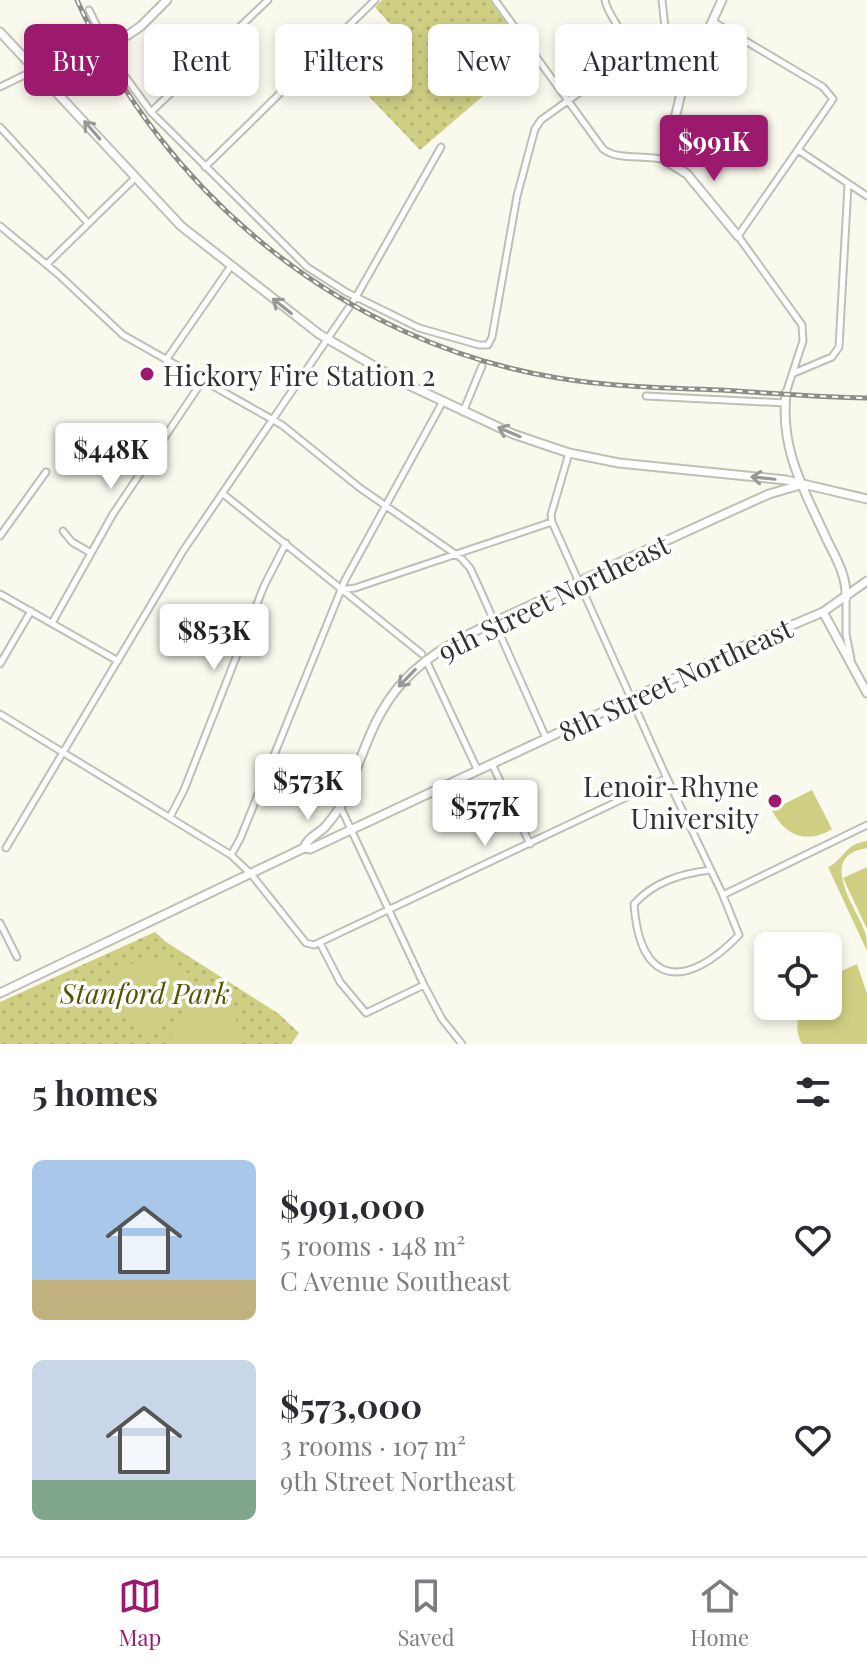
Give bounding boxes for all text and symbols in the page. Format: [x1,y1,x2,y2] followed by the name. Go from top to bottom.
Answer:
[24,24,128,96] chip: Buy
[144,24,259,96] chip: Rent
[275,24,412,96] chip: Filters
[428,24,539,96] chip: New
[555,24,747,96] chip: Apartment
[658,115,770,183] pin: $991K
[83,121,101,141] one-way arrow
[678,123,750,158] text: $991K
[272,297,293,315] one-way arrow
[163,356,436,393] place label: Hickory Fire Station 2
[138,365,156,383] marker: Hickory Fire Station 2
[55,423,167,491] pin: $448K
[497,423,522,438] one-way arrow
[73,431,149,466] text: $448K
[750,470,777,485] one-way arrow
[431,524,676,669] street label: 9th Street Northeast
[158,604,270,672] pin: $853K
[552,608,799,749] street label: 8th Street Northeast
[178,612,250,647] text: $853K
[398,668,417,688] one-way arrow
[252,754,364,822] pin: $573K
[273,762,343,797] text: $573K
[583,767,759,836] place label: Lenoir-Rhyne University
[429,780,541,848] pin: $577K
[450,788,520,823] text: $577K
[766,792,784,810] marker: Lenoir-Rhyne University
[754,932,842,1020] map controls
[754,932,842,1020] button: locate
[59,974,230,1011] park label: Stanford Park
[32,1069,158,1115] text: 5 homes
[791,1070,835,1114] icon: filters
[280,1182,425,1228] text: $991,000
[96,1192,192,1288] icon: home
[791,1218,835,1262] icon: heart
[280,1228,465,1263] text: 5 rooms · 148 m²
[280,1263,511,1298] text: C Avenue Southeast
[280,1382,422,1428] text: $573,000
[96,1392,192,1488] icon: home
[791,1418,835,1462] icon: heart
[280,1428,466,1463] text: 3 rooms · 107 m²
[280,1463,515,1498] text: 9th Street Northeast
[118,1574,162,1652] tab: Map
[397,1574,455,1652] tab: Saved
[690,1574,749,1652] tab: Home

